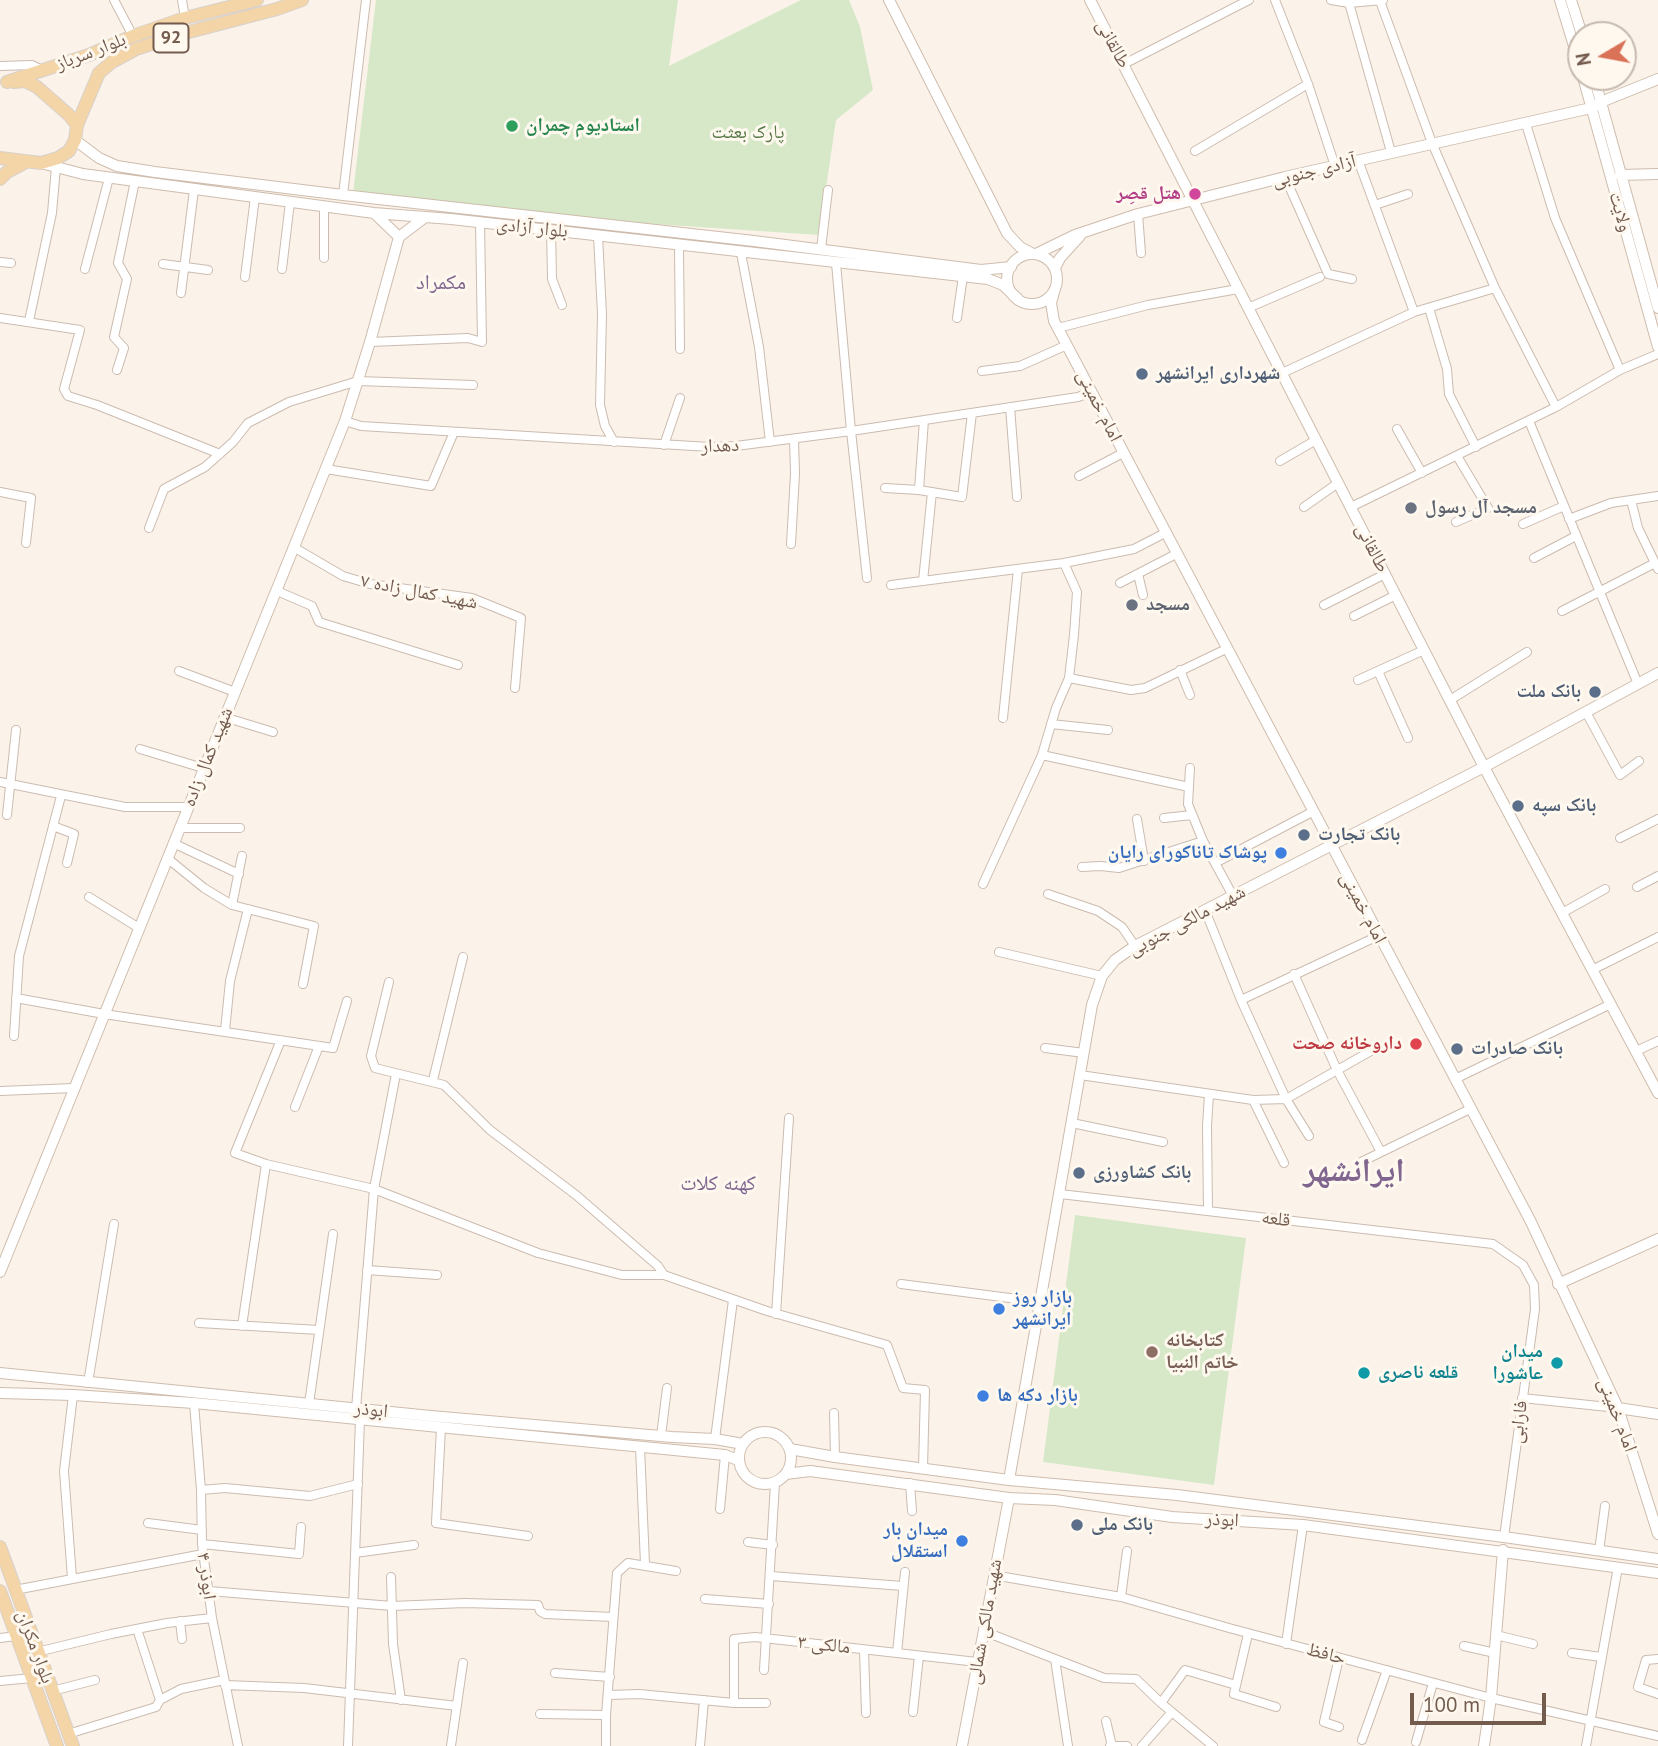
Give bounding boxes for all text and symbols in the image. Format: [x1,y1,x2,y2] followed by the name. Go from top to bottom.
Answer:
[1091,16,1135,72] street label: طالقانی
[1567,21,1637,91] north arrow
[154,24,188,52] road number: 92
[53,28,129,76] street label: بلوار سرباز
[1570,51,1596,68] text: N
[526,115,640,137] place label: استادیوم چمران
[504,118,520,134] marker: استادیوم چمران
[712,122,784,144] park label: پارک بعثت
[1270,150,1358,192] street label: آزادی جنوبی
[1116,183,1181,205] place label: هتل قصِر
[1187,186,1203,202] marker: هتل قصِر
[1603,189,1637,235] street label: ولایت
[495,213,569,243] street label: بلوار آزادی
[416,270,466,296] district label: مکمراد
[1156,363,1280,385] place label: شهرداری ایرانشهر
[1071,366,1127,446] street label: امام خمینی
[1134,366,1150,382] marker: شهرداری ایرانشهر
[700,434,740,458] street label: دهدار
[1425,497,1537,519] place label: مسجد آل رسول
[1403,500,1419,516] marker: مسجد آل رسول
[1350,520,1394,576] street label: طالقانی
[359,569,479,615] street label: شهید کمال زاده ۷
[1146,594,1190,616] place label: مسجد
[1124,597,1140,613] marker: مسجد
[1517,681,1581,703] place label: بانک ملت
[1587,684,1603,700] marker: بانک ملت
[178,704,238,810] street label: شهید کمال زاده
[1532,795,1596,817] place label: بانک سپه
[1510,798,1526,814] marker: بانک سپه
[1318,824,1400,846] place label: بانک تجارت
[1296,827,1312,843] marker: بانک تجارت
[1108,842,1267,864] place label: پوشاک تاناکورای رایان
[1273,845,1289,861] marker: پوشاک تاناکورای رایان
[1335,868,1391,948] street label: امام خمینی
[1124,880,1250,962] street label: شهید مالکی جنوبی
[1292,1033,1402,1055] place label: داروخانه صحت
[1408,1036,1424,1052] marker: داروخانه صحت
[1471,1038,1563,1060] place label: بانک صادرات
[1449,1041,1465,1057] marker: بانک صادرات
[1303,1152,1405,1192] district label: ایرانشهر
[1093,1162,1191,1184] place label: بانک کشاورزی
[1071,1165,1087,1181] marker: بانک کشاورزی
[680,1171,756,1197] district label: کهنه کلات
[1260,1206,1292,1232] street label: قلعه
[1013,1287,1072,1331] place label: بازار روز ایرانشهر
[991,1301,1007,1317] marker: بازار روز ایرانشهر
[1166,1330,1239,1374] place label: کتابخانه خاتم النبیا
[1493,1341,1543,1385] place label: میدان عاشورا
[1144,1344,1160,1360] marker: کتابخانه خاتم النبیا
[1549,1355,1565,1371] marker: میدان عاشورا
[1378,1362,1458,1384] place label: قلعه ناصری
[1356,1365,1372,1381] marker: قلعه ناصری
[1592,1375,1642,1455] street label: امام خمینی
[997,1385,1078,1407] place label: بازار دکه ها
[975,1388,991,1404] marker: بازار دکه ها
[353,1397,389,1423] street label: ابوذر
[1505,1399,1533,1445] street label: فارابی
[1205,1508,1239,1532] street label: ابوذر
[1091,1514,1153,1536] place label: بانک ملی
[1069,1517,1085,1533] marker: بانک ملی
[883,1519,948,1563] place label: میدان بار استقلال
[954,1533,970,1549] marker: میدان بار استقلال
[191,1551,221,1601] street label: ابوذر ۴
[963,1557,1007,1687] street label: شهید مالکی شمالی
[11,1607,59,1687] street label: بلوار مکران
[797,1631,851,1659] street label: مالکی ۳
[1304,1638,1348,1670] street label: حافظ
[1413,1680,1550,1724] scale bar
[1423,1691,1480,1718] text: 100 m

